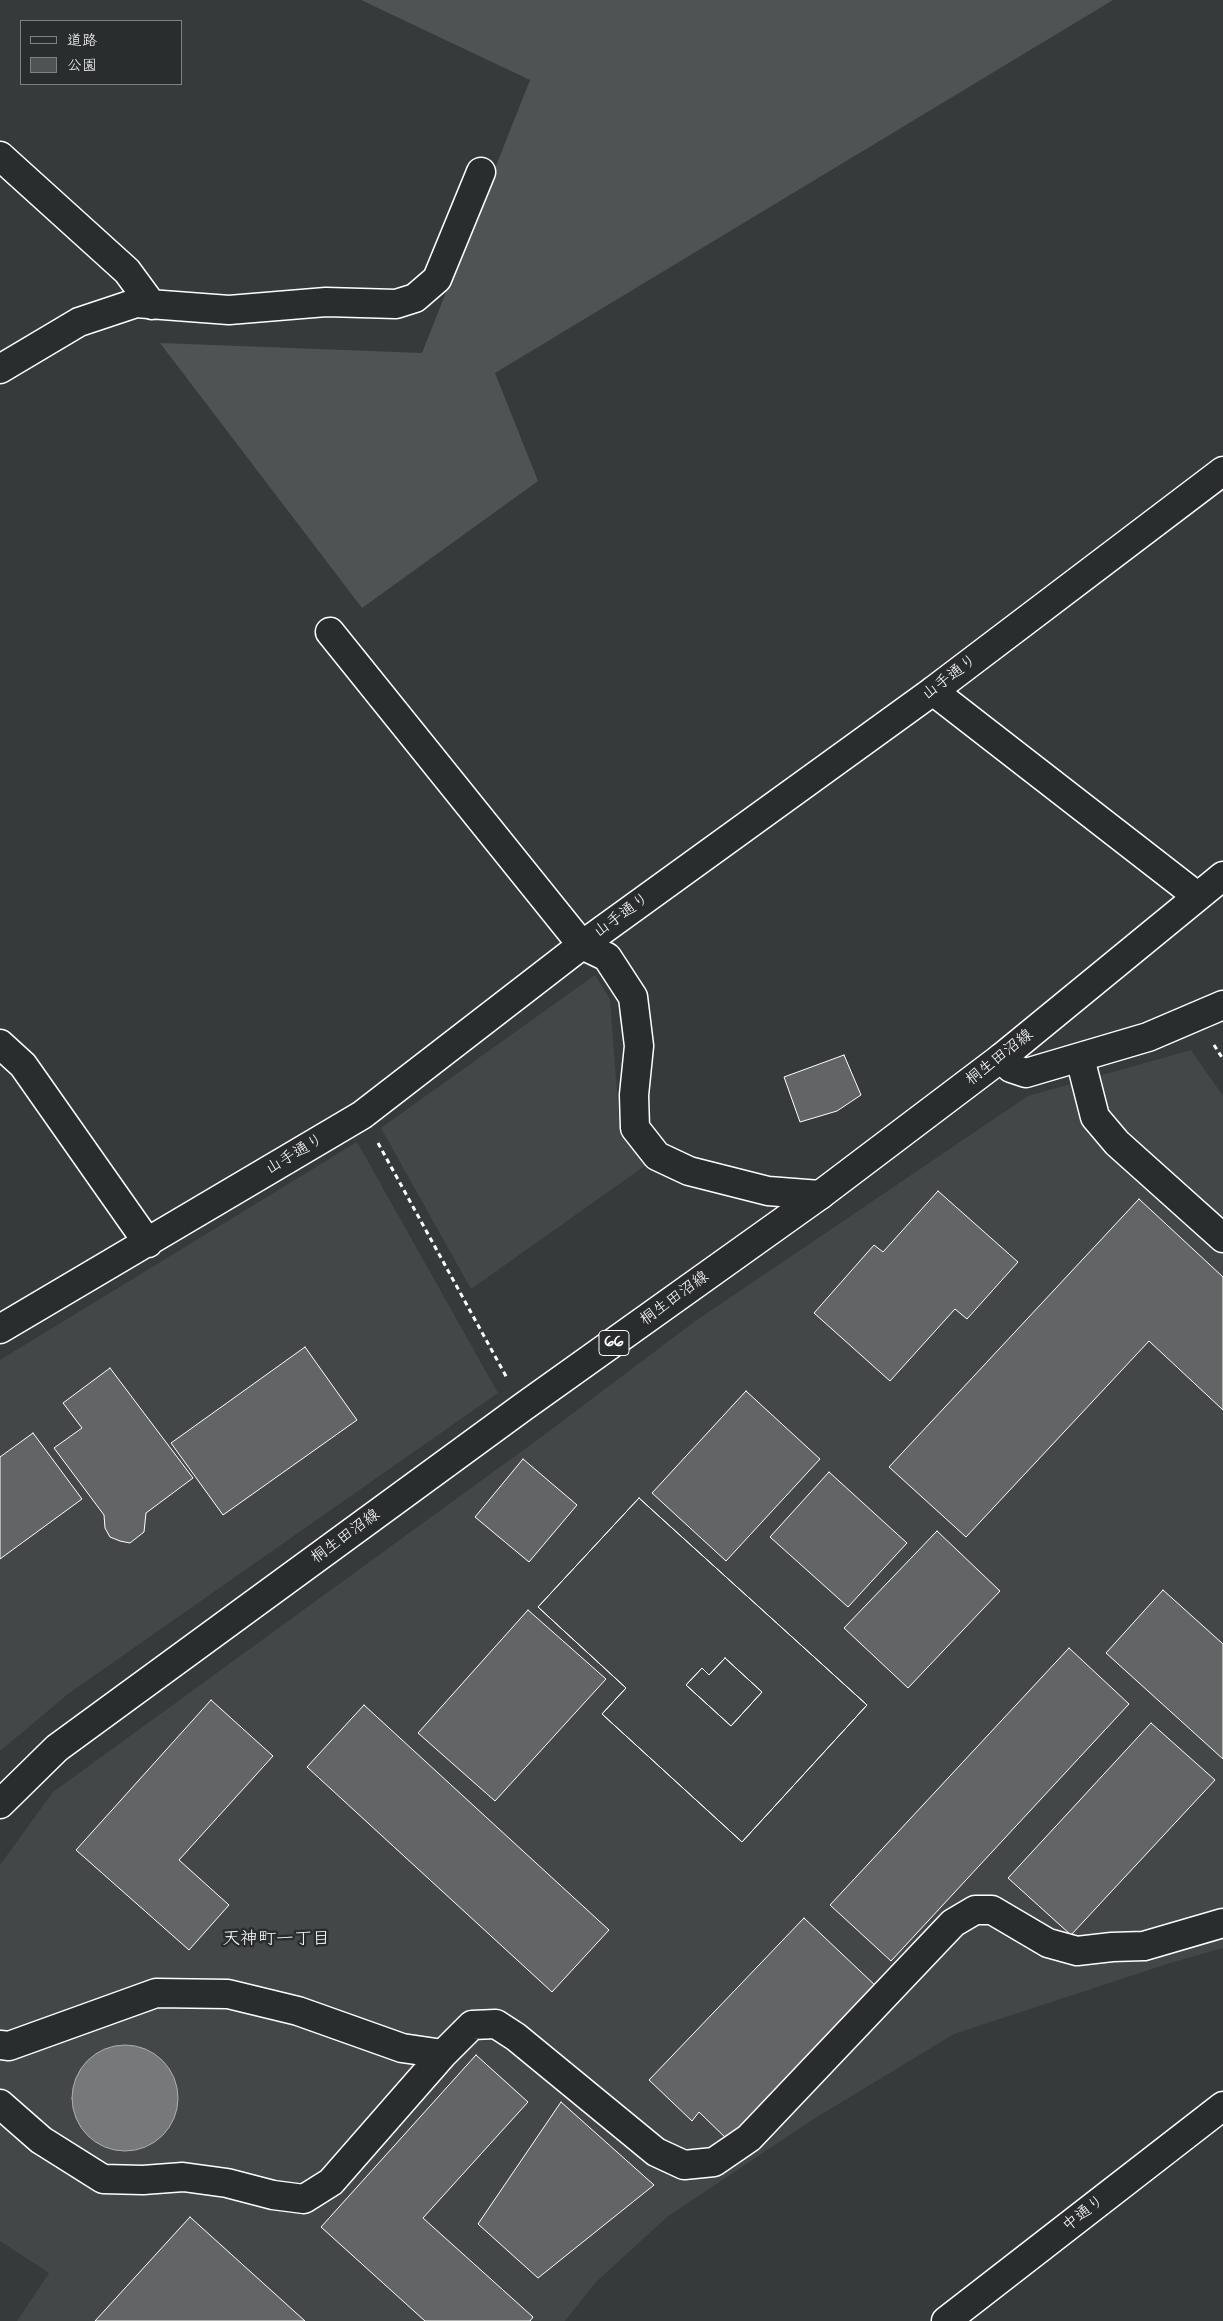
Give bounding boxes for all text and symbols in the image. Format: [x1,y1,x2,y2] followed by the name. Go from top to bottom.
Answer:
[20,20,182,85] legend
[67,30,97,51] text: 道路
[67,55,97,76] text: 公園
[919,651,981,705] street label: 山手通り
[590,889,654,943] street label: 山手通り
[963,1026,1037,1090] street label: 桐生田沼線
[263,1130,327,1180] street label: 山手通り
[637,1268,713,1330] street label: 桐生田沼線
[599,1330,629,1356] road number: 66
[308,1506,384,1568] street label: 桐生田沼線
[222,1929,330,1951] district label: 天神町一丁目
[1059,2192,1109,2236] street label: 中通り

